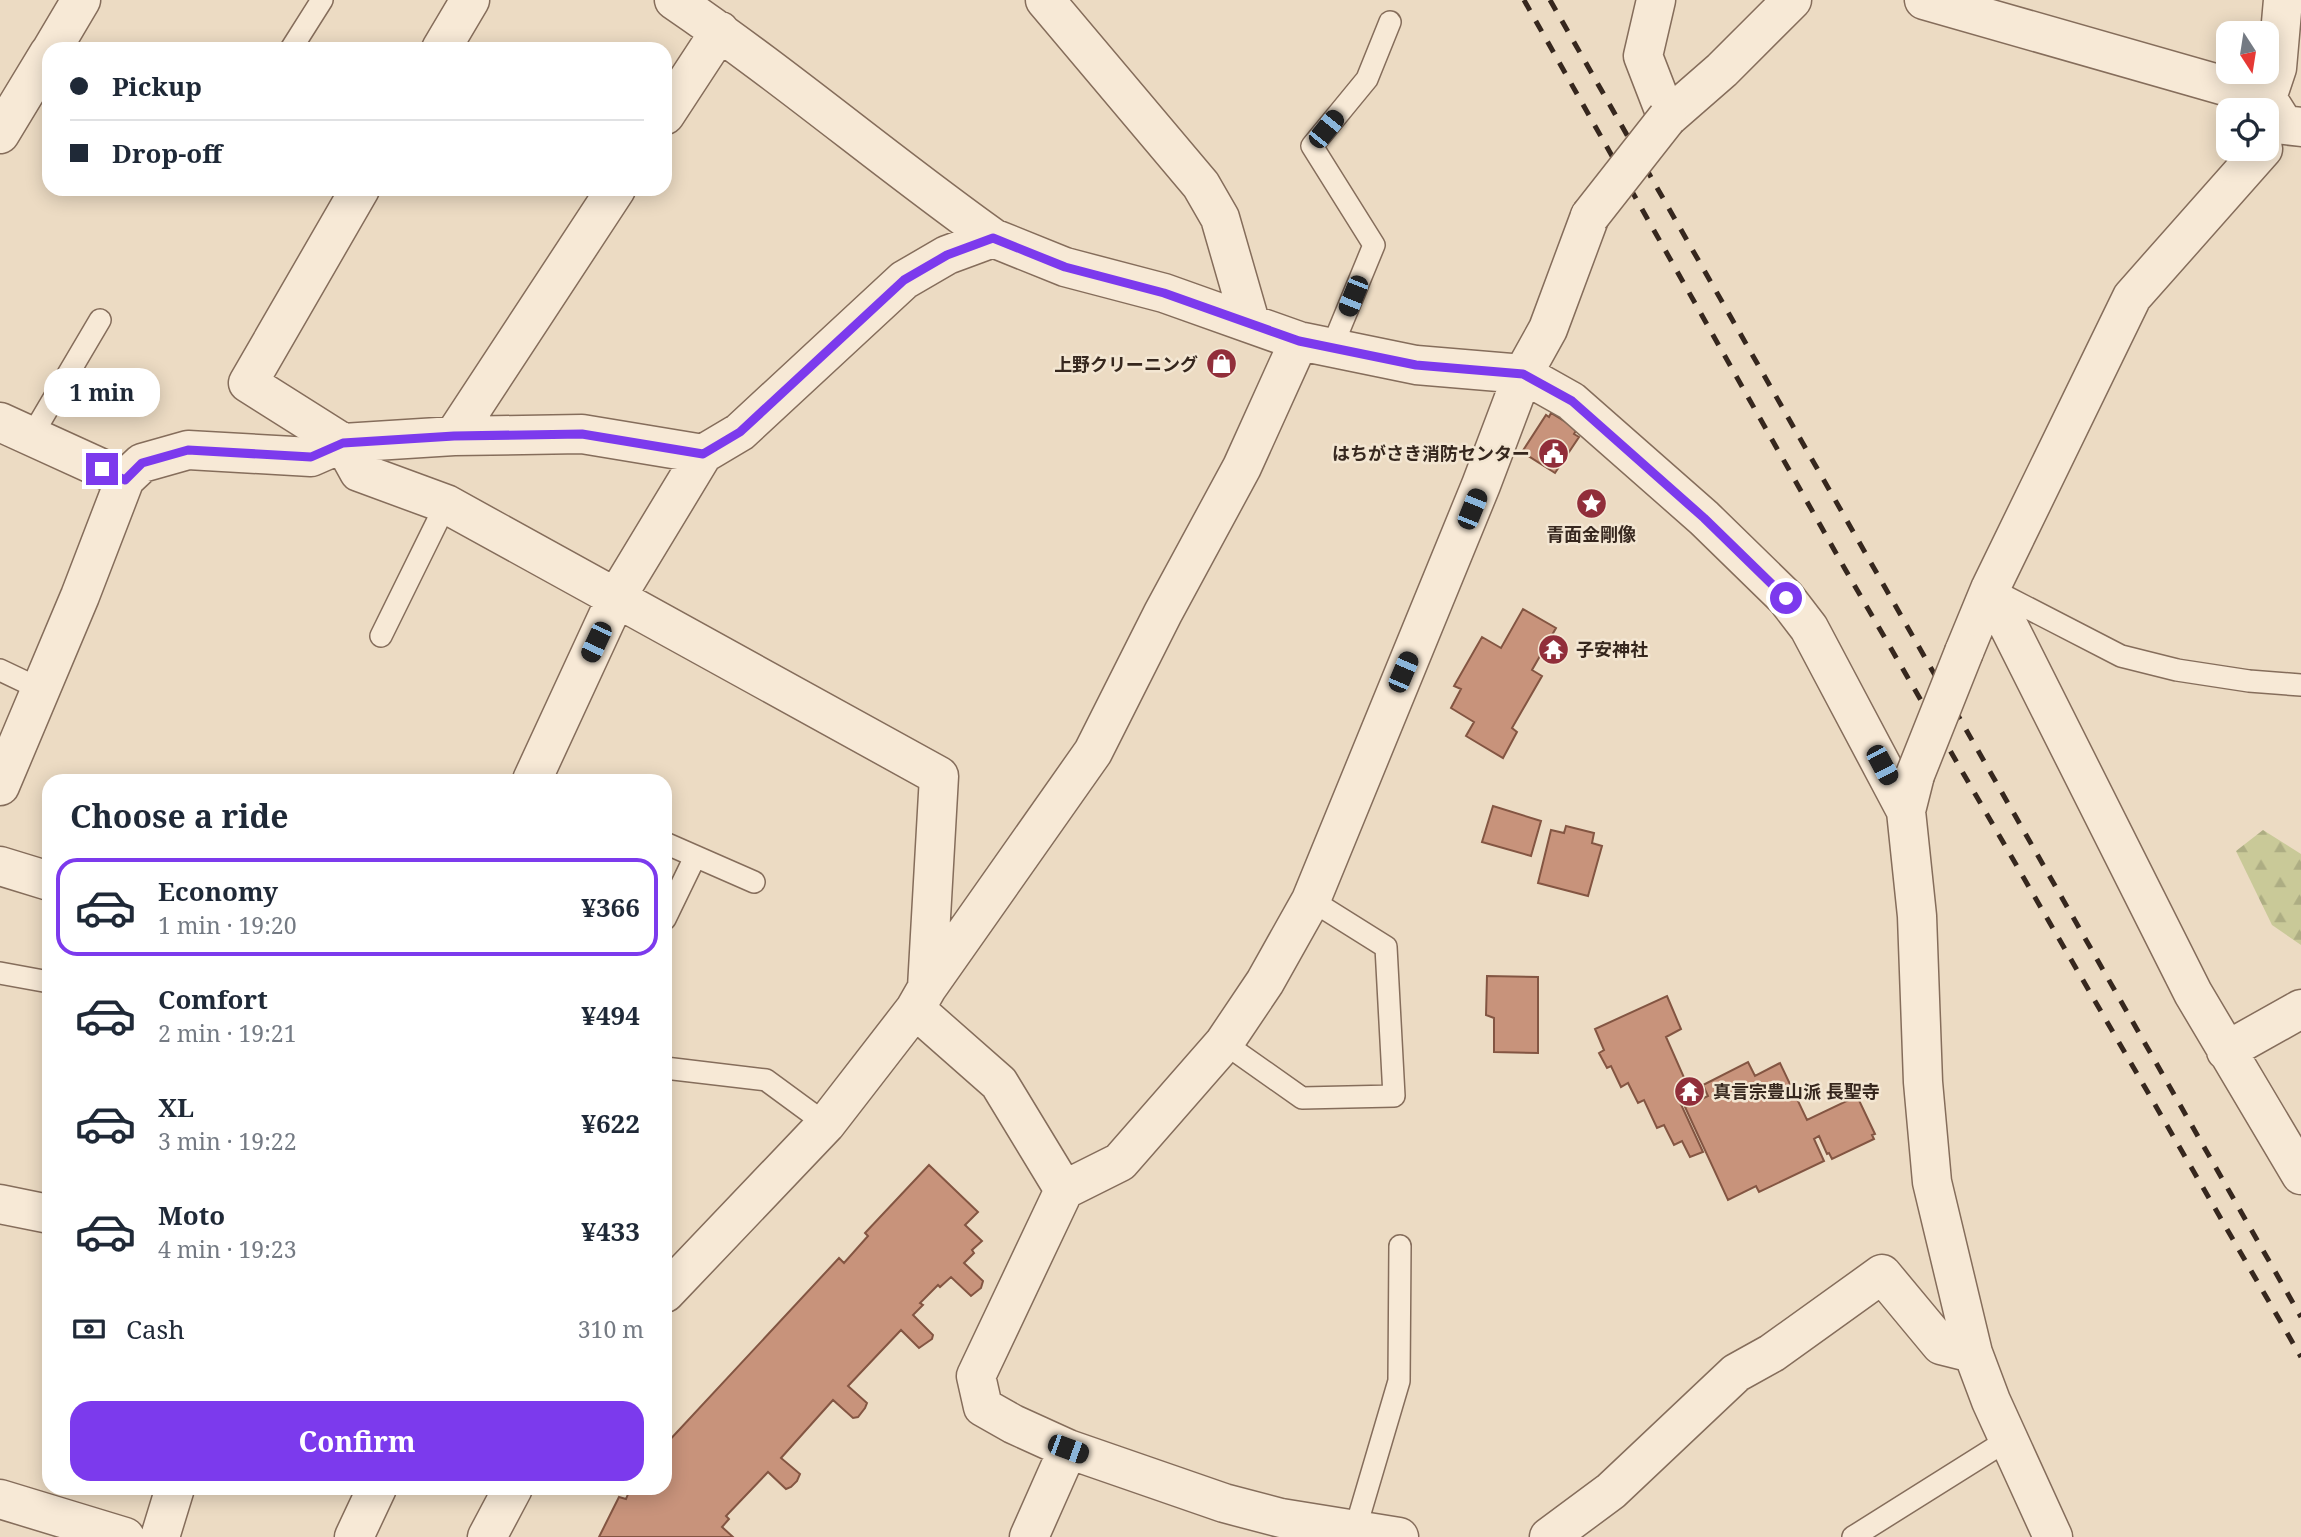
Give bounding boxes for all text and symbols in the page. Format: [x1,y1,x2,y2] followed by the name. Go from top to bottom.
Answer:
[2216,21,2278,84] north arrow
[2216,21,2279,161] map controls
[112,68,202,104] text: Pickup
[2216,98,2279,161] button: locate
[1305,106,1348,152] car
[112,135,222,171] text: Drop-off
[1336,273,1371,319] car
[1204,347,1238,381] shop icon: 上野クリーニング
[1054,352,1198,376] place label: 上野クリーニング
[44,368,160,416] callout: 1 min
[69,376,135,408] text: 1 min
[1536,436,1570,470] public building icon: はちがさき消防センター
[1332,441,1530,465] place label: はちがさき消防センター
[86,453,118,485] route end
[1455,486,1490,532] car
[1574,487,1608,521] place icon: 青面金剛像
[1546,522,1636,546] place label: 青面金剛像
[1770,582,1802,614] route start
[578,619,615,665] car
[1536,632,1570,666] temple icon: 子安神社
[1576,637,1648,661] place label: 子安神社
[1386,649,1421,695] car
[1863,742,1902,788] car
[70,794,289,837] text: Choose a ride
[158,873,278,909] text: Economy
[74,876,137,939] icon: car
[581,889,640,925] text: ¥366
[158,909,296,941] text: 1 min · 19:20
[158,981,268,1017] text: Comfort
[74,984,137,1047] icon: car
[581,997,640,1033] text: ¥494
[158,1017,296,1049] text: 2 min · 19:21
[1673,1074,1707,1108] temple icon: 真言宗豊山派 長聖寺
[1713,1079,1880,1103] place label: 真言宗豊山派 長聖寺
[158,1089,194,1125] text: XL
[74,1092,137,1155] icon: car
[581,1105,640,1141] text: ¥622
[158,1125,296,1157] text: 3 min · 19:22
[158,1197,225,1233] text: Moto
[74,1200,137,1263] icon: car
[581,1213,640,1249] text: ¥433
[158,1233,296,1265] text: 4 min · 19:23
[70,1310,108,1348] icon: cash
[126,1311,185,1347] text: Cash
[578,1313,644,1345] text: 310 m
[70,1401,644,1481] button: Confirm
[1045,1432,1092,1466] car

